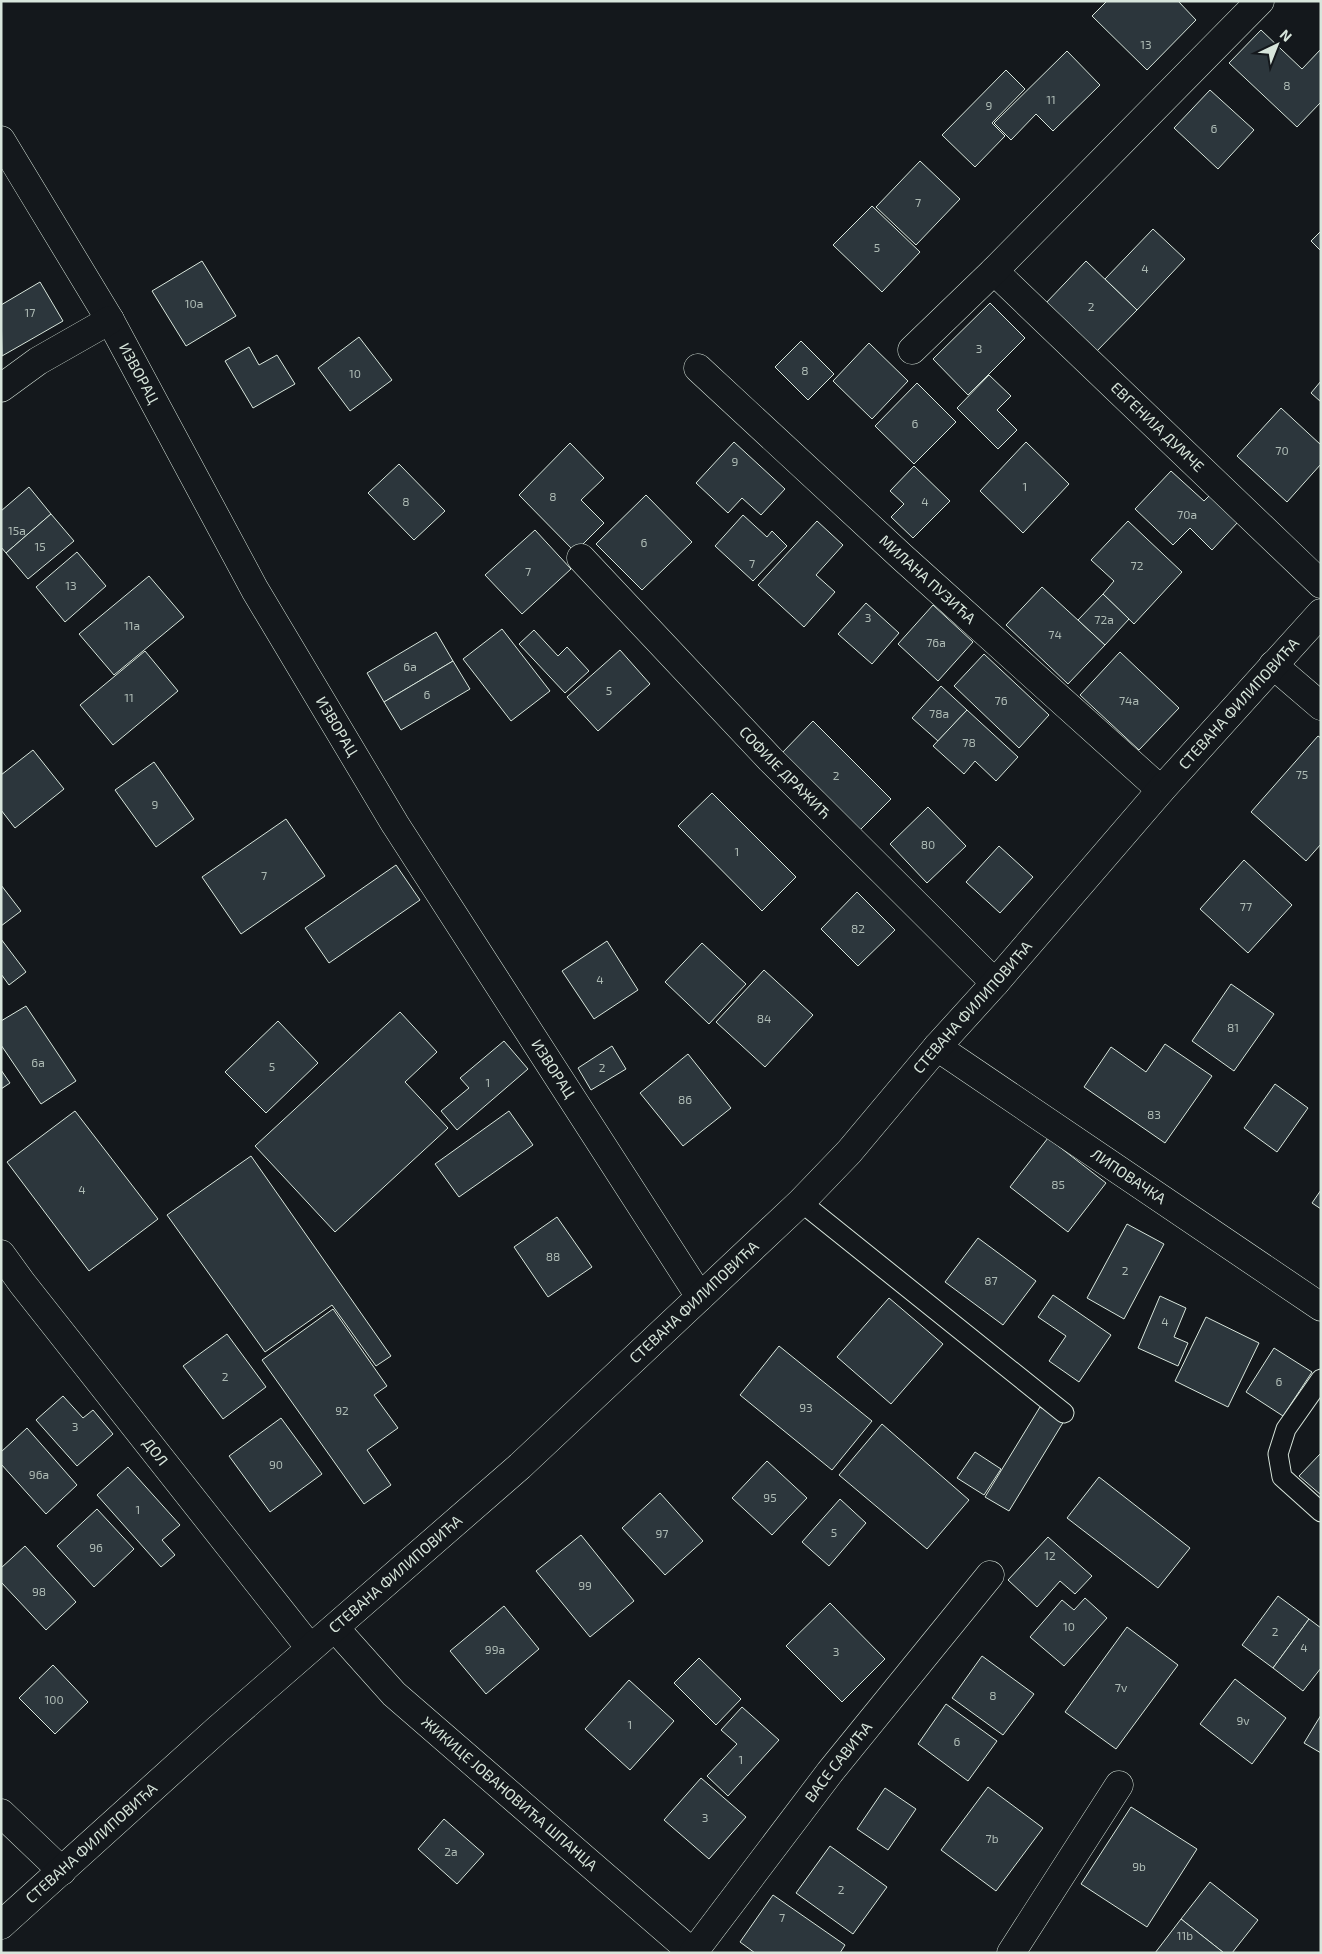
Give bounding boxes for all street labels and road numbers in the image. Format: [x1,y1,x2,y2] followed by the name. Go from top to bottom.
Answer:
[116,339,163,406] street label: ИЗВОРАЦ
[1108,378,1208,475] street label: ЕВГЕНИЈА ДУМЧЕ
[876,531,980,627] street label: МИЛАНА ПУЗИЋА
[1174,633,1303,772] street label: СТЕВАНА ФИЛИПОВИЋА
[313,693,362,759] street label: ИЗВОРАЦ
[736,722,835,822] street label: СОФИЈЕ ДРАЖИЋ
[909,936,1036,1077] street label: СТЕВАНА ФИЛИПОВИЋА
[528,1036,579,1101] street label: ИЗВОРАЦ
[1088,1144,1170,1208] street label: ЛИПОВАЧКА
[625,1236,762,1367] street label: СТЕВАНА ФИЛИПОВИЋА
[140,1434,172,1469] street label: ДОЛ
[325,1510,466,1636] street label: СТЕВАНА ФИЛИПОВИЋА
[418,1712,602,1874] street label: ЖИКИЦЕ ЈОВАНОВИЋА ШПАНЦА
[800,1717,876,1805] street label: ВАСЕ САВИЋА
[21,1778,161,1906] street label: СТЕВАНА ФИЛИПОВИЋА

